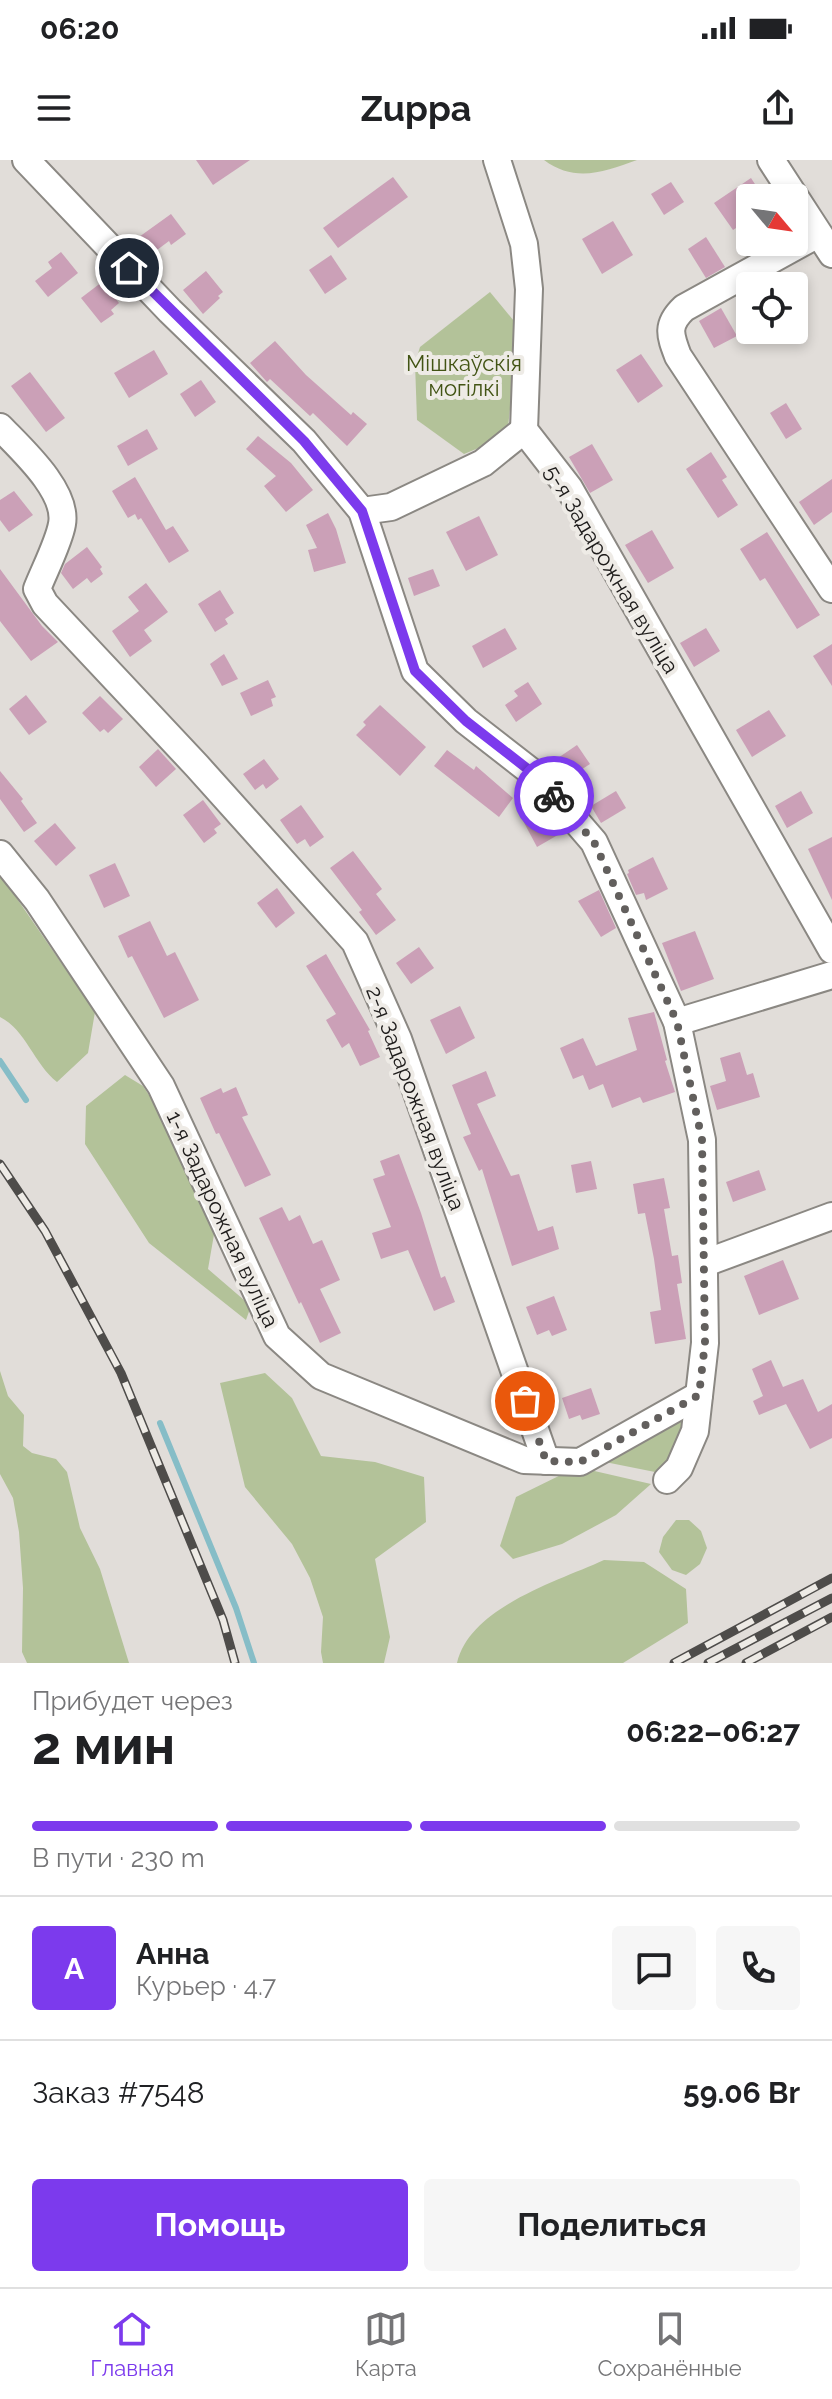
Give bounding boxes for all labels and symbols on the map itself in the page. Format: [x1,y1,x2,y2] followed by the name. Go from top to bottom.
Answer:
[736,184,808,256] north arrow
[95,234,163,302] pin
[406,350,522,401] park label: Мішкаўскія могілкі
[539,460,685,678] street label: 5-я Задарожная вуліца
[514,756,594,836] courier
[361,982,471,1214] street label: 2-я Задарожная вуліца
[161,1107,285,1331] street label: 1-я Задарожная вуліца
[491,1367,559,1435] pin

